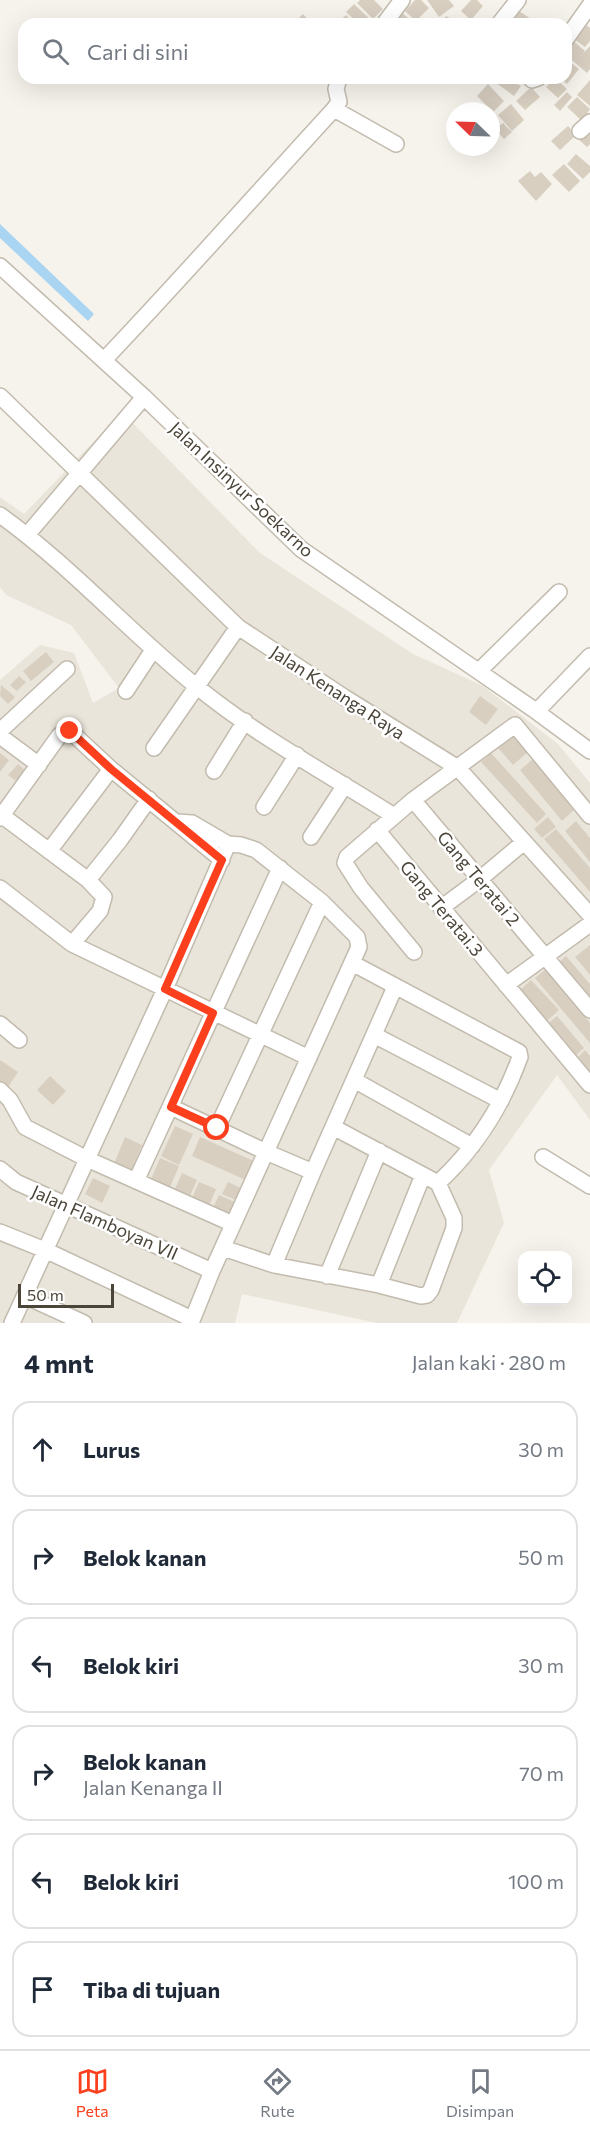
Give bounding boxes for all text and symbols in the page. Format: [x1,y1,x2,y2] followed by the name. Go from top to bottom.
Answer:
[18,18,572,84] search box
[39,35,72,68] icon: search
[87,38,189,65] text: Cari di sini
[446,102,500,156] north arrow
[165,417,319,561] street label: Jalan Insinyur Soekarno
[267,640,409,744] street label: Jalan Kenanga Raya
[56,717,82,743] route end
[433,826,525,930] street label: Gang Teratai 2
[396,856,488,960] street label: Gang Teratai.3
[203,1114,229,1140] route start
[28,1180,182,1264] street label: Jalan Flamboyan VII
[518,1251,572,1305] map controls
[518,1251,572,1305] button: locate
[18,1281,114,1308] scale bar
[27,1285,64,1304] text: 50 m
[24,1347,94,1378] text: 4 mnt
[412,1350,566,1374] text: Jalan kaki · 280 m
[26,1433,59,1466] icon: ahead
[83,1436,140,1463] text: Lurus
[518,1437,564,1461] text: 30 m
[26,1541,59,1574] icon: right
[83,1544,206,1571] text: Belok kanan
[518,1545,564,1569] text: 50 m
[26,1649,59,1682] icon: left
[83,1652,179,1679] text: Belok kiri
[518,1653,564,1677] text: 30 m
[83,1748,206,1775] text: Belok kanan
[26,1757,59,1790] icon: right
[519,1761,564,1785] text: 70 m
[83,1775,223,1799] text: Jalan Kenanga II
[26,1865,59,1898] icon: left
[83,1868,179,1895] text: Belok kiri
[508,1869,564,1893] text: 100 m
[26,1973,59,2006] icon: arrive
[83,1976,220,2003] text: Tiba di tujuan
[76,2065,109,2120] tab: Peta
[260,2065,295,2120] tab: Rute
[446,2065,514,2120] tab: Disimpan

